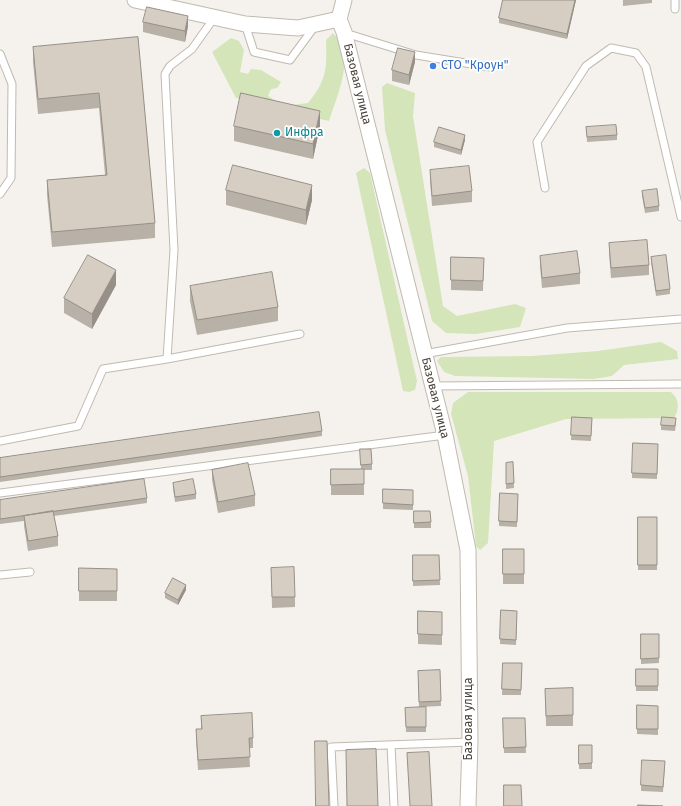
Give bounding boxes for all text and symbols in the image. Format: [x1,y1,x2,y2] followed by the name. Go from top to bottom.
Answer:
[340,42,374,126] street label: Базовая улица
[441,59,509,73] place label: СТО "Кроун"
[428,61,438,71] marker: СТО "Кроун"
[285,126,324,140] place label: Инфра
[272,128,282,138] marker: Инфра
[418,356,452,440] street label: Базовая улица
[462,678,476,760] street label: Базовая улица

